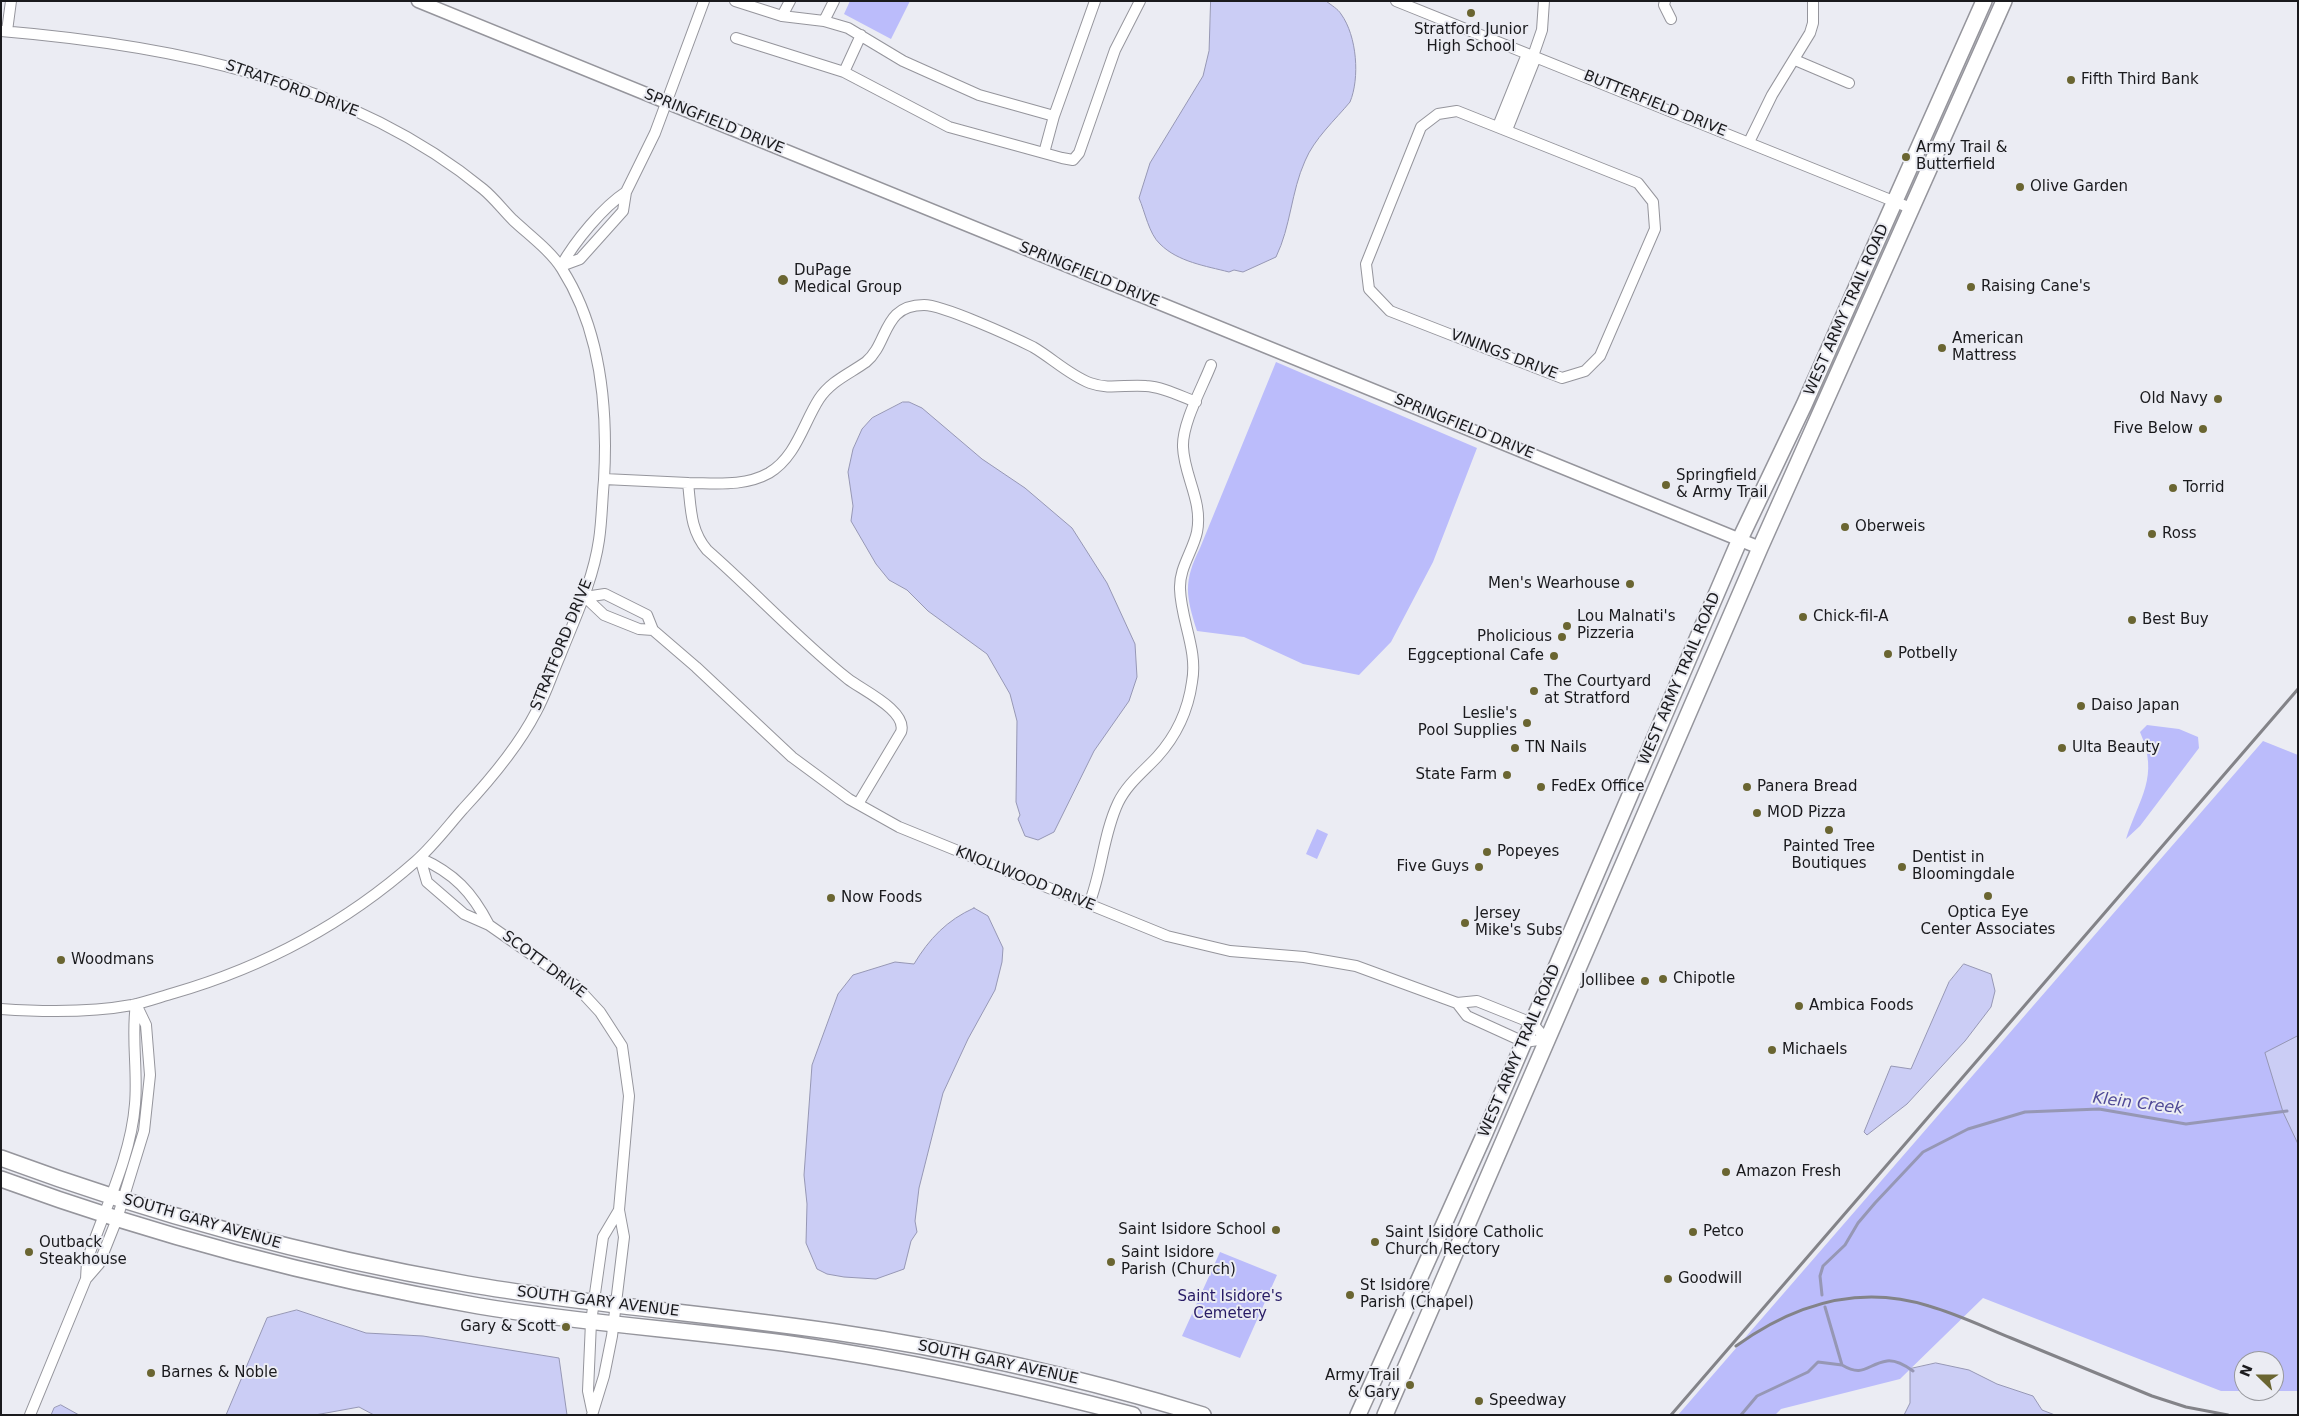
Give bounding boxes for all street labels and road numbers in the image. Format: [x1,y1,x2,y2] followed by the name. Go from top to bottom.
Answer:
[223,57,361,121] street label: STRATFORD DRIVE
[1581,67,1729,141] street label: BUTTERFIELD DRIVE
[641,86,787,158] street label: SPRINGFIELD DRIVE
[1801,221,1893,399] street label: WEST ARMY TRAIL ROAD
[1016,239,1162,311] street label: SPRINGFIELD DRIVE
[1448,326,1560,384] street label: VININGS DRIVE
[1391,391,1537,463] street label: SPRINGFIELD DRIVE
[527,577,597,713] street label: STRATFORD DRIVE
[1635,590,1725,768] street label: WEST ARMY TRAIL ROAD
[953,843,1097,915] street label: KNOLLWOOD DRIVE
[498,927,590,1003] street label: SCOTT DRIVE
[1475,962,1565,1140] street label: WEST ARMY TRAIL ROAD
[121,1191,283,1253] street label: SOUTH GARY AVENUE
[516,1283,680,1321] street label: SOUTH GARY AVENUE
[916,1337,1080,1389] street label: SOUTH GARY AVENUE

